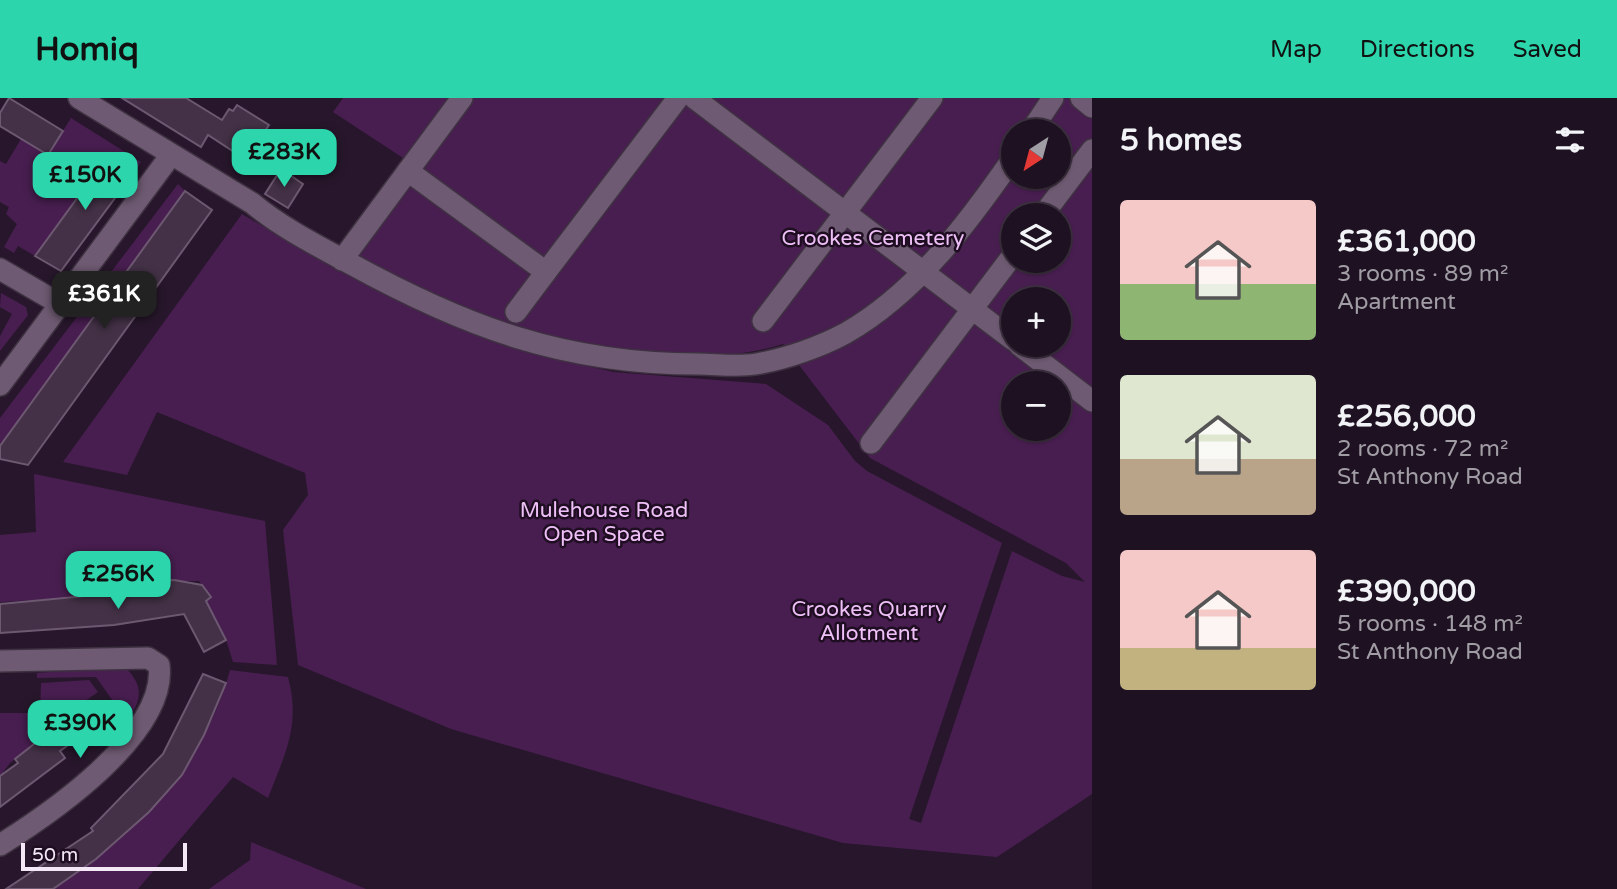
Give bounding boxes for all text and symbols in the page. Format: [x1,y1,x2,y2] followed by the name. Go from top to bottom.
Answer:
[35,30,139,69] text: Homiq
[1270,35,1322,64] text: Map
[1360,35,1475,64] text: Directions
[1513,35,1582,64] text: Saved
[1001,119,1071,189] north arrow
[1001,119,1071,441] map controls
[1551,121,1589,159] icon: filters
[1120,122,1242,159] text: 5 homes
[235,130,333,189] pin: £283K
[248,138,320,166] text: £283K
[36,152,134,212] pin: £150K
[49,161,121,189] text: £150K
[1001,203,1071,273] button: layers
[1337,223,1476,260] text: £361,000
[782,226,964,251] park label: Crookes Cemetery
[1176,228,1260,312] icon: home
[1337,260,1508,288] text: 3 rooms · 89 m²
[55,272,153,331] pin: £361K
[68,280,140,308] text: £361K
[1001,287,1071,357] button: +
[1337,288,1456,316] text: Apartment
[1001,371,1071,441] button: −
[1337,398,1476,435] text: £256,000
[1176,403,1260,487] icon: home
[1337,435,1508,463] text: 2 rooms · 72 m²
[1337,463,1523,491] text: St Anthony Road
[520,498,688,547] park label: Mulehouse Road Open Space
[69,552,167,611] pin: £256K
[82,560,154,588] text: £256K
[1337,573,1476,610] text: £390,000
[1176,578,1260,662] icon: home
[791,597,947,646] park label: Crookes Quarry Allotment
[1337,610,1523,638] text: 5 rooms · 148 m²
[1337,638,1523,666] text: St Anthony Road
[31,700,129,760] pin: £390K
[44,709,116,737] text: £390K
[21,840,187,872] scale bar
[32,844,78,866] text: 50 m

